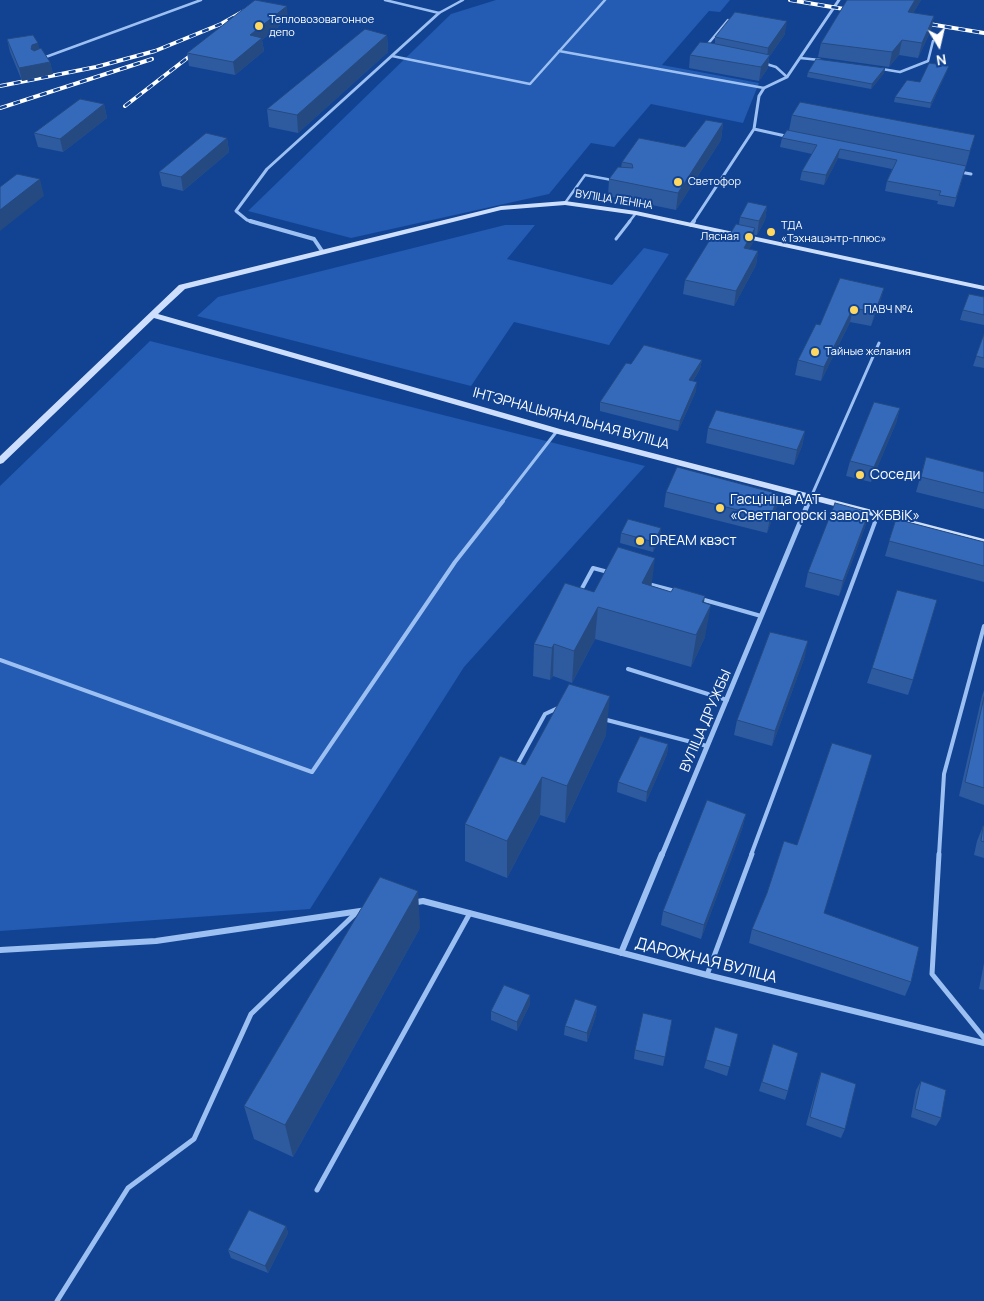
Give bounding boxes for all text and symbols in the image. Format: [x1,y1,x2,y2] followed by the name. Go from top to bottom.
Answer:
[269,13,374,39] place label: Тепловозовагонное депо
[253,20,265,32] marker: Тепловозовагонное депо
[914,20,964,70] north arrow
[935,50,948,70] text: N
[688,175,741,189] place label: Светофор
[672,176,684,188] marker: Светофор
[574,187,654,213] street label: ВУЛІЦА ЛЕНІНА
[781,219,886,245] place label: ТДА «Тэхнацэнтр-плюс»
[765,226,777,238] marker: ТДА «Тэхнацэнтр-плюс»
[700,230,739,244] place label: Лясная
[743,231,755,243] marker: Лясная
[864,303,913,317] place label: ПАВЧ №4
[848,304,860,316] marker: ПАВЧ №4
[825,345,911,359] place label: Тайные желания
[809,346,821,358] marker: Тайные желания
[471,385,671,453] street label: ІНТЭРНАЦЫЯНАЛЬНАЯ ВУЛІЦА
[870,467,921,483] place label: Соседи
[854,469,866,481] marker: Соседи
[730,492,920,524] place label: Гасцініца ААТ «Светлагорскі завод ЖБВіК»
[714,502,726,514] marker: Гасцініца ААТ «Светлагорскі завод ЖБВіК»
[650,533,736,549] place label: DREAM квэст
[634,535,646,547] marker: DREAM квэст
[677,667,735,775] street label: ВУЛІЦА ДРУЖБЫ
[633,934,779,988] street label: ДАРОЖНАЯ ВУЛІЦА

